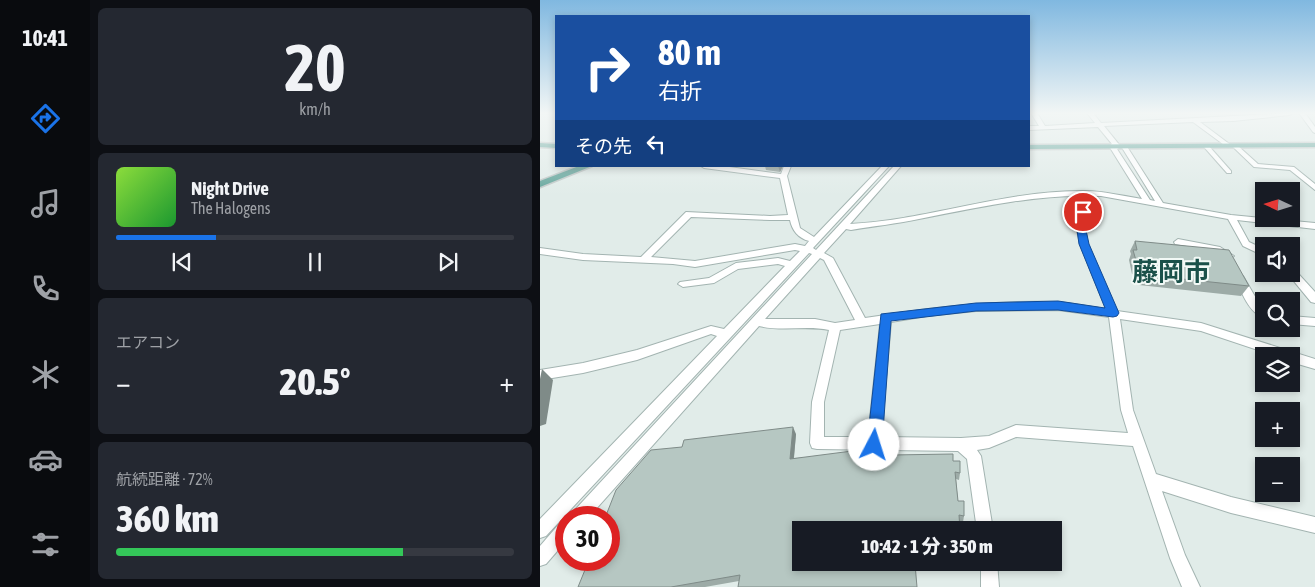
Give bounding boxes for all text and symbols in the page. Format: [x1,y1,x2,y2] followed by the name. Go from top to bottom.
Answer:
[22,25,68,51] text: 10:41
[284,30,346,105] text: 20
[658,32,721,72] text: 80 m
[575,35,640,100] icon: right
[658,78,702,104] text: 右折
[299,100,331,118] text: km/h
[28,101,63,136] icon: directions
[642,130,670,158] icon: left
[575,135,632,157] text: その先
[191,177,269,199] text: Night Drive
[1255,182,1300,228] north arrow
[1255,182,1300,502] map controls
[28,186,63,221] icon: music
[1062,191,1104,233] pin
[1069,198,1097,226] icon: arrive
[191,199,271,217] text: The Halogens
[1255,237,1300,282] button: sound
[168,248,196,276] icon: previous
[301,248,329,276] icon: pause
[434,248,462,276] icon: next
[1132,257,1210,287] district label: 藤岡市
[28,271,63,306] icon: phone
[1255,292,1300,337] button: search
[116,333,180,351] text: エアコン
[1255,347,1300,392] button: layers
[28,357,63,392] icon: climate
[280,360,350,403] text: 20.5°
[116,366,131,398] text: −
[499,366,514,398] text: +
[1255,402,1300,447] button: +
[847,418,899,470] position arrow
[28,442,63,477] icon: car
[1255,457,1300,502] button: −
[116,470,213,488] text: 航続距離 · 72%
[116,497,219,540] text: 360 km
[555,506,620,571] speed limit sign: 30
[28,527,63,562] icon: filters
[861,535,993,557] text: 10:42 · 1 分 · 350 m

